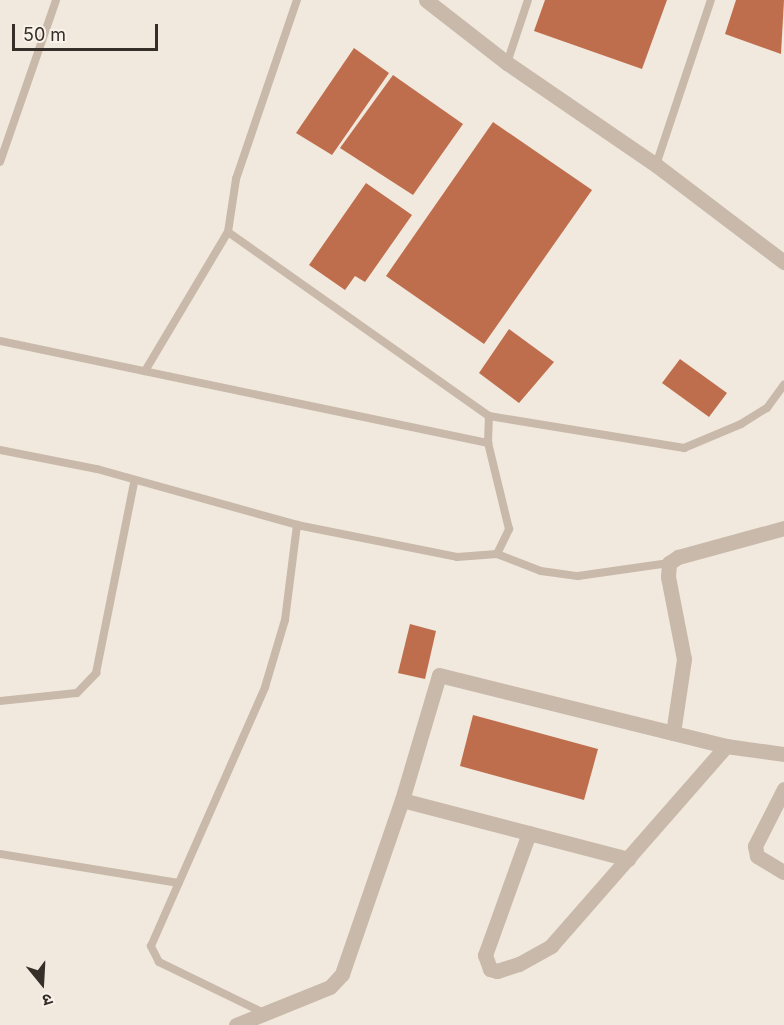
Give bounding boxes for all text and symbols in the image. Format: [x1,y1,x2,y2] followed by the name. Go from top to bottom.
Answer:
[15,12,160,50] scale bar
[23,24,66,45] text: 50 m
[12,953,72,1013] north arrow
[40,989,55,1011] text: उ

